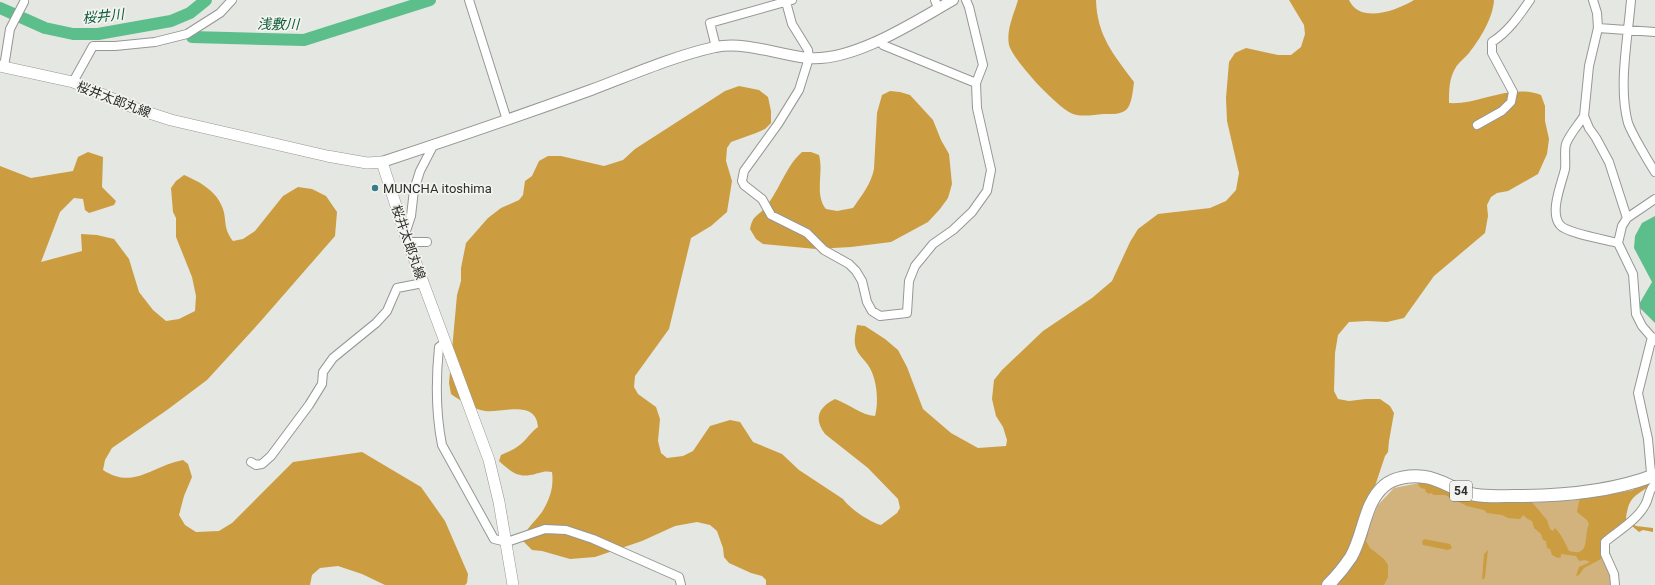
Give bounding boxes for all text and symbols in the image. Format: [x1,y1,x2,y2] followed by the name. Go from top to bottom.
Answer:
[81,6,127,26] water label: 桜井川
[257,16,301,32] water label: 浅敷川
[75,78,153,120] street label: 桜井太郎丸線
[383,181,492,196] place label: MUNCHA itoshima
[370,183,380,193] marker: MUNCHA itoshima
[389,203,428,281] street label: 桜井太郎丸線
[1450,481,1472,501] road number: 54

